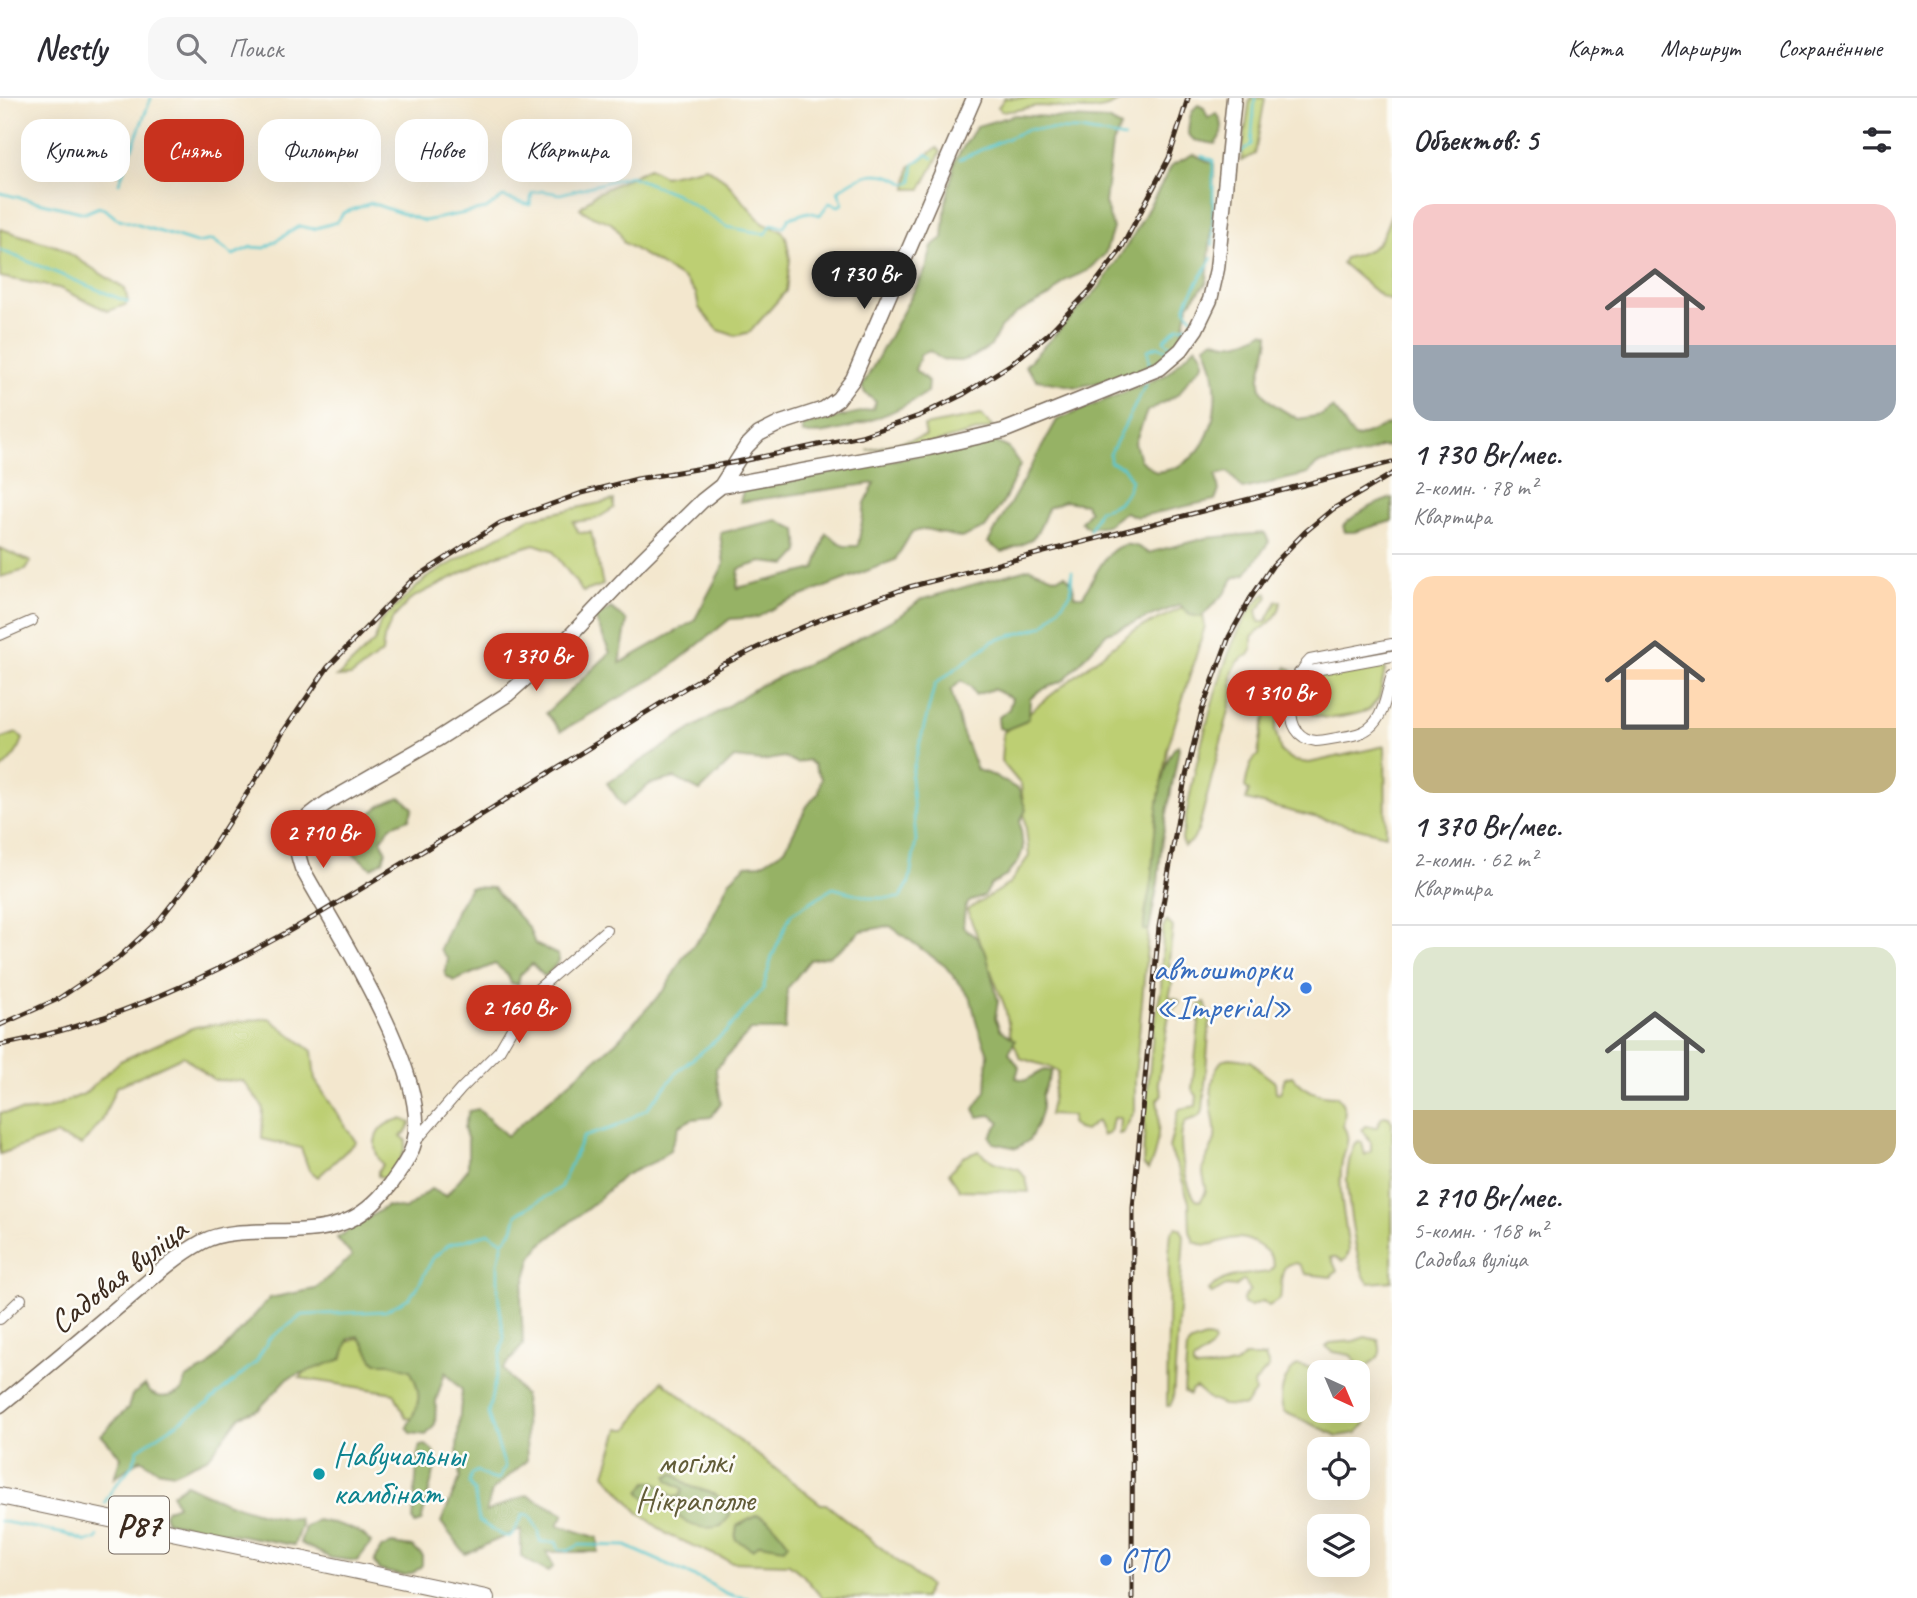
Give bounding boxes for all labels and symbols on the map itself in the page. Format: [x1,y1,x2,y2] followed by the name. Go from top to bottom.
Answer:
[792,252,936,311] pin: 1 730 Br
[464,634,608,693] pin: 1 370 Br
[1207,670,1351,730] pin: 1 310 Br
[251,810,395,870] pin: 2 710 Br
[1153,948,1294,1028] place label: автошторки «Imperial»
[1298,980,1314,996] marker: автошторки «Imperial»
[447,986,591,1045] pin: 2 160 Br
[40,1207,198,1343] street label: Садовая вуліца
[1307,1360,1370,1423] north arrow
[333,1434,467,1514] place label: Навучальны камбінат
[635,1441,757,1521] park label: могілкі Нікраполле
[311,1466,327,1482] marker: Навучальны камбінат
[109,1496,169,1554] road number: Р87
[1120,1539,1171,1581] place label: СТО
[1098,1552,1114,1568] marker: СТО

